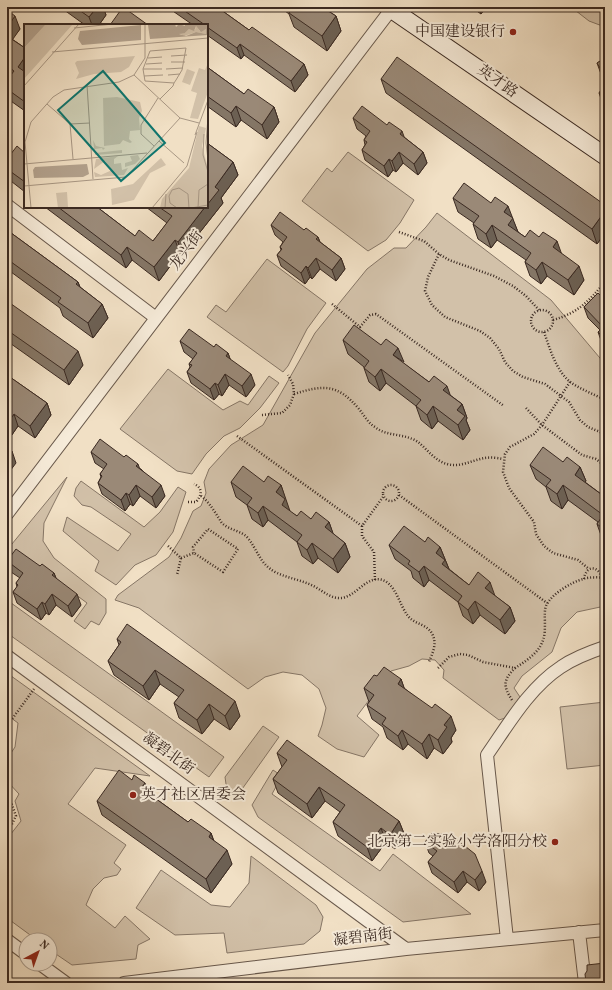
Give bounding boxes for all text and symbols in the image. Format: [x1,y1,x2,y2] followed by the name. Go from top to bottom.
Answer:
[415,22,505,43] place label: 中国建设银行
[24,24,208,208] inset map
[508,27,518,37] marker: 中国建设银行
[473,60,521,104] street label: 英才路
[165,227,209,275] street label: 龙兴街
[138,728,198,780] street label: 凝碧北街
[141,785,246,806] place label: 英才社区居委会
[128,790,138,800] marker: 英才社区居委会
[367,832,547,853] place label: 北京第二实验小学洛阳分校
[550,837,560,847] marker: 北京第二实验小学洛阳分校
[332,924,394,952] street label: 凝碧南街
[18,932,58,972] north arrow
[36,937,52,954] text: N

